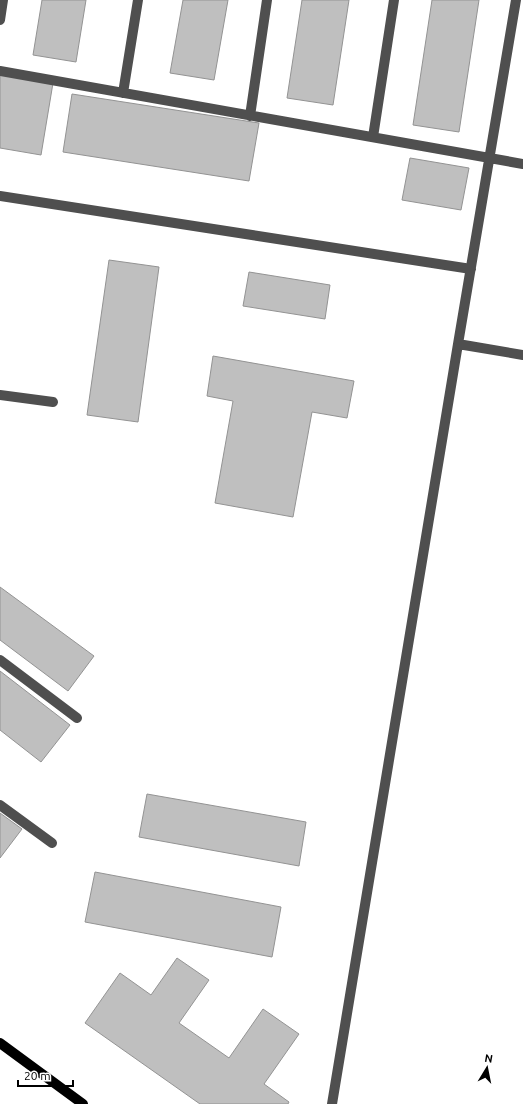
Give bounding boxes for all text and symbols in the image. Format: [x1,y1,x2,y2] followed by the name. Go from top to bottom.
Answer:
[467,1048,507,1088] north arrow
[484,1052,494,1065] text: N
[18,1062,73,1088] scale bar
[24,1069,51,1082] text: 20 m

